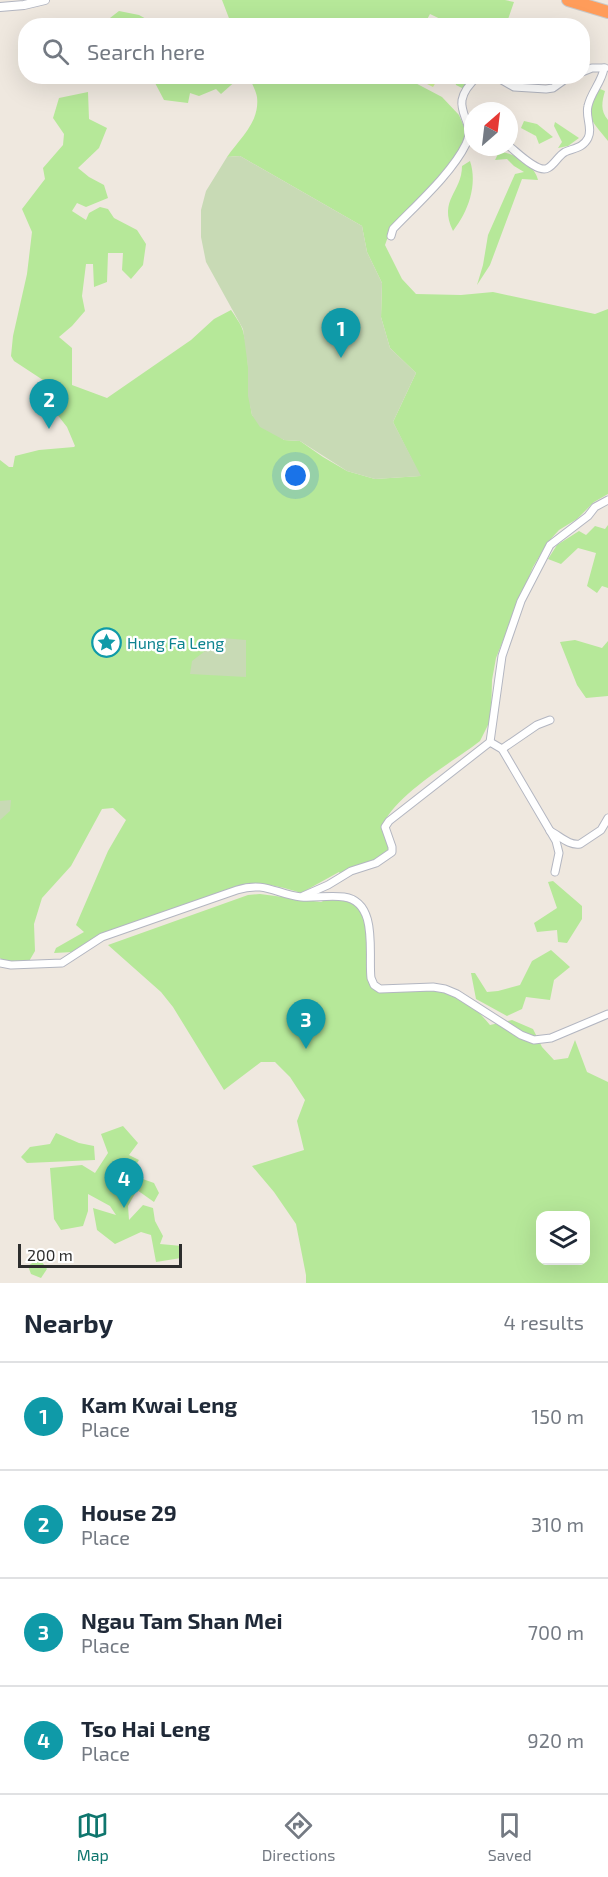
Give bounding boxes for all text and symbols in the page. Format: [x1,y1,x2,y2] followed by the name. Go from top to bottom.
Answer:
[18,18,590,84] search box
[39,35,72,68] icon: search
[87,38,205,64] text: Search here
[464,102,518,156] north arrow
[322,308,360,358] pin: 1
[29,380,68,429] pin: 2
[281,461,310,490] your location
[90,627,122,659] place icon: Hung Fa Leng
[127,633,224,652] place label: Hung Fa Leng
[286,1000,326,1049] pin: 3
[104,1158,144,1208] pin: 4
[536,1211,590,1265] map controls
[536,1211,590,1265] button: layers
[18,1241,182,1268] scale bar
[27,1245,73,1264] text: 200 m
[24,1307,113,1338] text: Nearby
[504,1310,584,1334] text: 4 results
[81,1391,237,1417] text: Kam Kwai Leng
[39,1404,48,1428] text: 1
[531,1404,584,1428] text: 150 m
[81,1417,130,1441] text: Place
[81,1499,177,1525] text: House 29
[38,1512,49,1536] text: 2
[531,1512,584,1536] text: 310 m
[81,1525,130,1549] text: Place
[81,1607,283,1633] text: Ngau Tam Shan Mei
[38,1620,49,1644] text: 3
[528,1620,584,1644] text: 700 m
[81,1633,130,1657] text: Place
[81,1715,210,1741] text: Tso Hai Leng
[37,1728,50,1752] text: 4
[527,1728,584,1752] text: 920 m
[81,1741,130,1765] text: Place
[76,1809,109,1864] tab: Map
[262,1809,335,1864] tab: Directions
[488,1809,532,1864] tab: Saved

